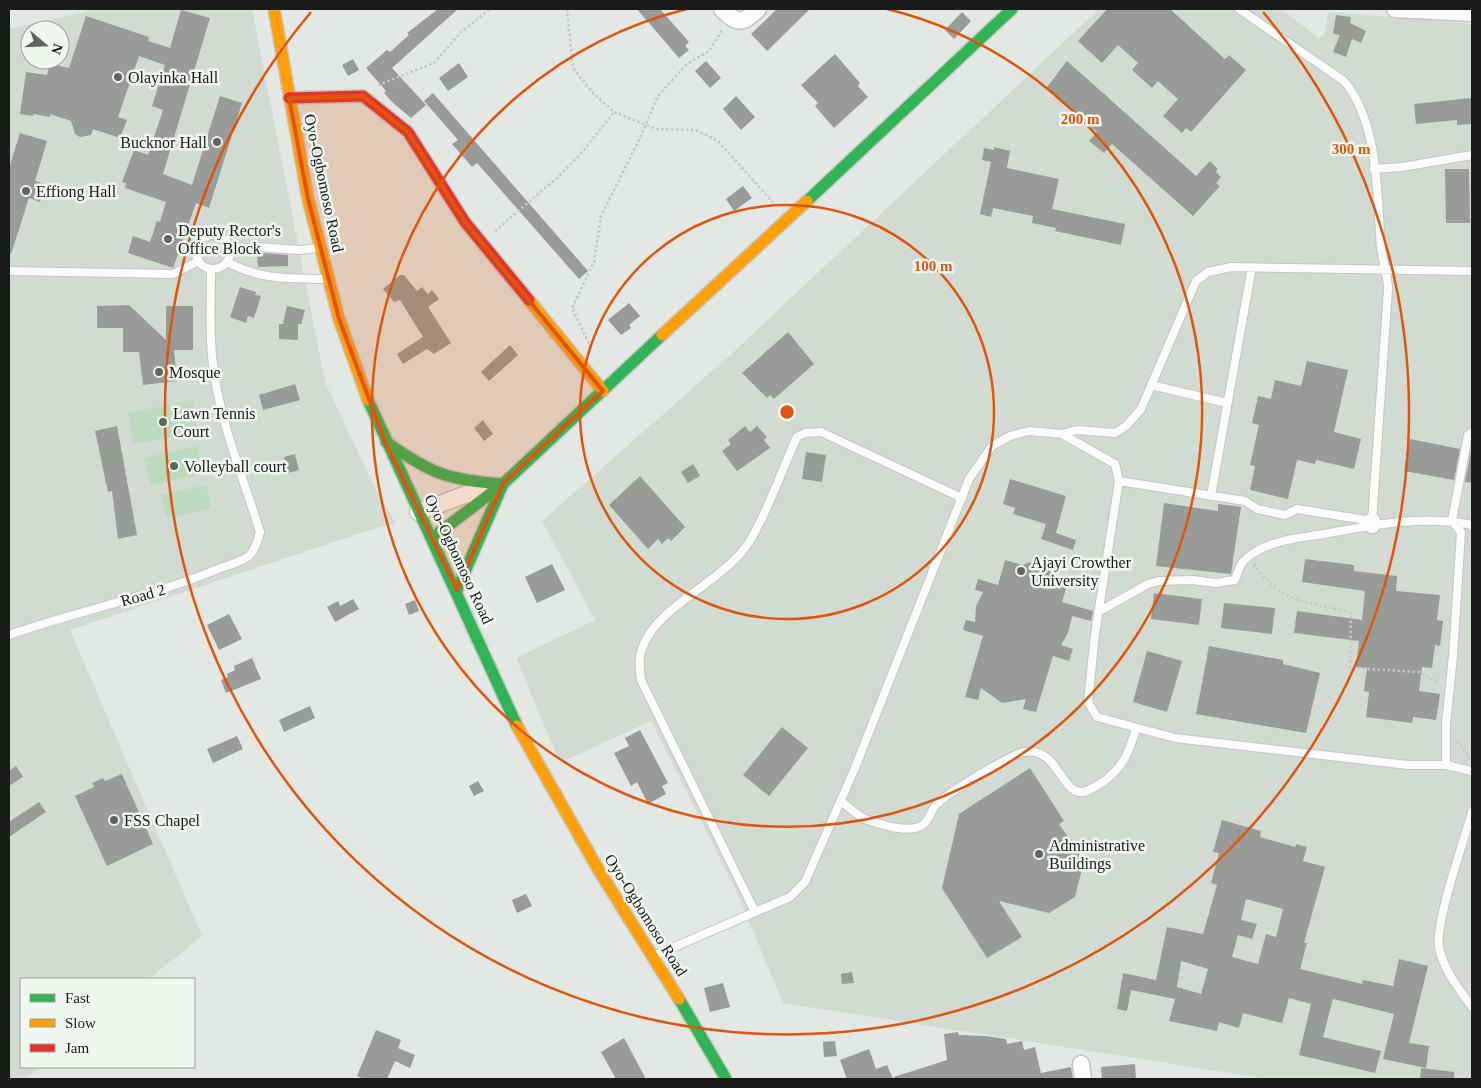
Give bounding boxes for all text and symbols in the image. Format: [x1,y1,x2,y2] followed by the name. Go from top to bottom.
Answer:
[20,20,70,70] north arrow
[48,42,66,56] text: N
[128,69,219,87] place label: Olayinka Hall
[112,71,124,83] marker: Olayinka Hall
[1061,111,1100,127] text: 200 m
[300,112,347,254] street label: Oyo-Ogbomoso Road
[120,134,208,151] place label: Bucknor Hall
[211,136,223,148] marker: Bucknor Hall
[1332,141,1371,157] text: 300 m
[36,183,117,201] place label: Effiong Hall
[20,185,32,197] marker: Effiong Hall
[178,222,281,257] place label: Deputy Rector's Office Block
[162,233,174,245] marker: Deputy Rector's Office Block
[914,258,953,274] text: 100 m
[169,364,221,382] place label: Mosque
[153,366,165,378] marker: Mosque
[778,403,796,421] centre of rings
[173,405,256,440] place label: Lawn Tennis Court
[157,416,169,428] marker: Lawn Tennis Court
[184,458,287,476] place label: Volleyball court
[168,460,180,472] marker: Volleyball court
[421,492,496,627] street label: Oyo-Ogbomoso Road
[1031,554,1132,590] place label: Ajayi Crowther University
[1015,565,1027,577] marker: Ajayi Crowther University
[119,581,167,609] street label: Road 2
[124,812,201,830] place label: FSS Chapel
[108,814,120,826] marker: FSS Chapel
[1049,837,1145,873] place label: Administrative Buildings
[1033,848,1045,860] marker: Administrative Buildings
[601,851,691,980] street label: Oyo-Ogbomoso Road
[20,978,195,1068] legend
[65,990,91,1006] text: Fast
[65,1015,96,1031] text: Slow
[65,1040,89,1056] text: Jam

